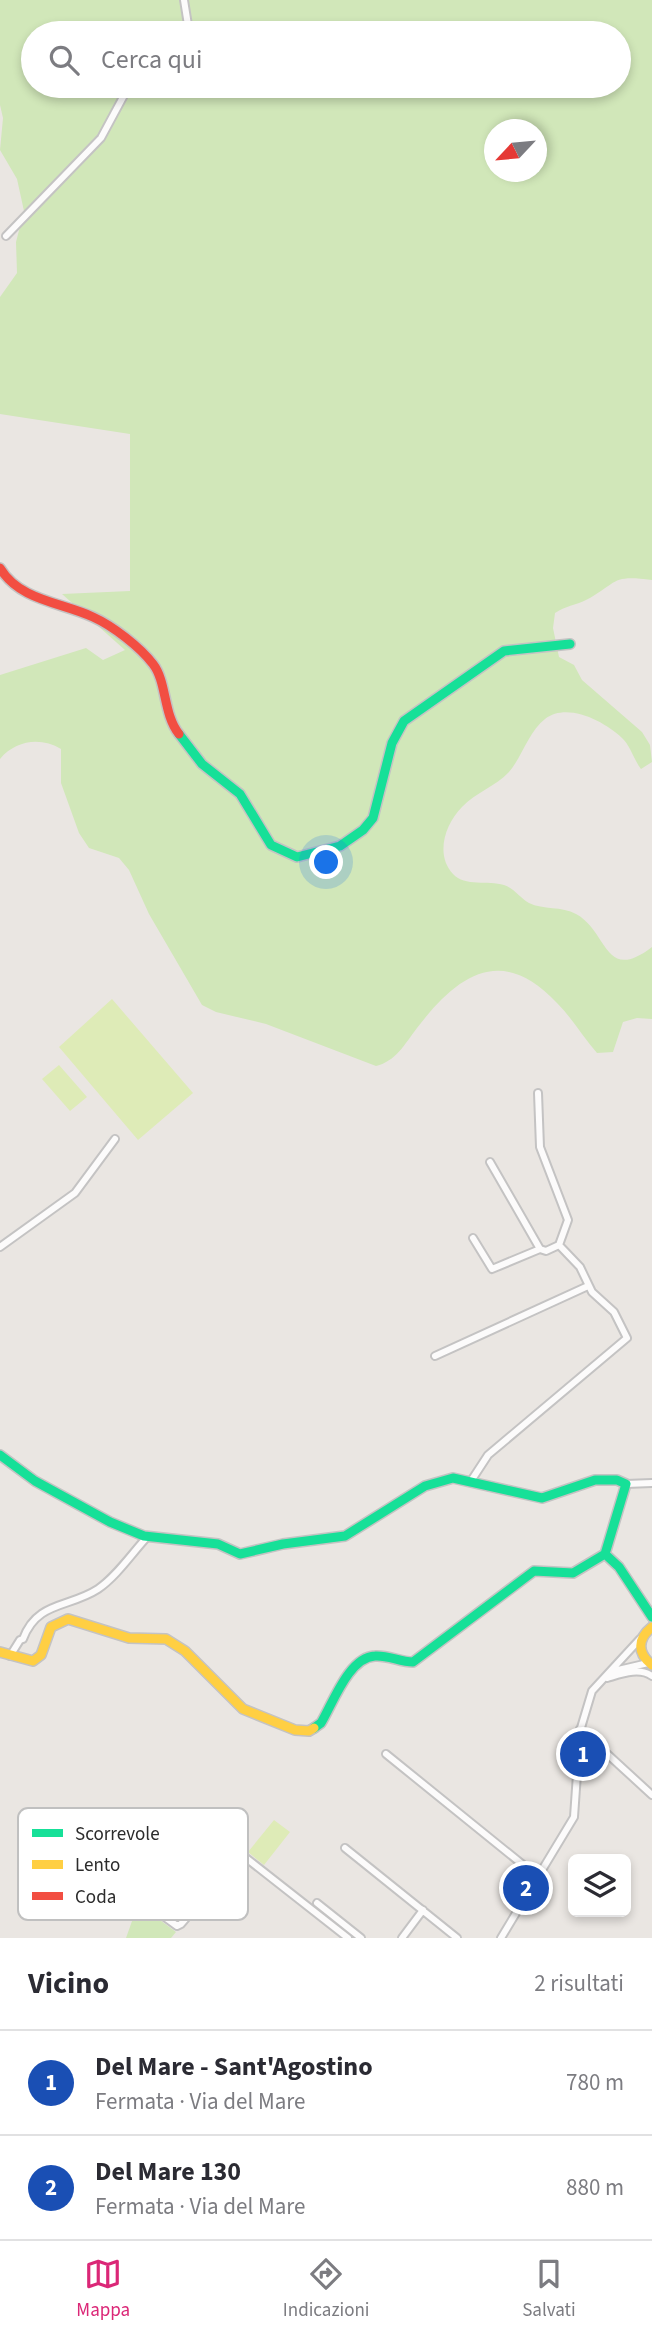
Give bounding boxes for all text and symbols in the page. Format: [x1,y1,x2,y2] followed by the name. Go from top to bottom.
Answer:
[21,21,631,98] search box
[45,41,83,79] icon: search
[101,41,202,78] text: Cerca qui
[484,119,547,182] north arrow
[309,845,343,879] your location
[560,1728,606,1780] pin: 1
[18,1808,248,1920] legend
[75,1821,160,1848] text: Scorrevole
[75,1852,120,1879] text: Lento
[568,1854,631,1917] map controls
[568,1854,631,1917] button: layers
[503,1862,549,1914] pin: 2
[75,1884,116,1911] text: Coda
[28,1962,109,2005] text: Vicino
[534,1967,624,2000] text: 2 risultati
[95,2048,373,2085] text: Del Mare - Sant'Agostino
[45,2066,57,2099] text: 1
[566,2066,624,2099] text: 780 m
[95,2085,305,2118] text: Fermata · Via del Mare
[95,2153,241,2190] text: Del Mare 130
[45,2171,57,2204] text: 2
[566,2171,624,2204] text: 880 m
[95,2190,305,2223] text: Fermata · Via del Mare
[76,2255,130,2324] tab: Mappa
[283,2255,370,2324] tab: Indicazioni
[522,2255,576,2324] tab: Salvati

